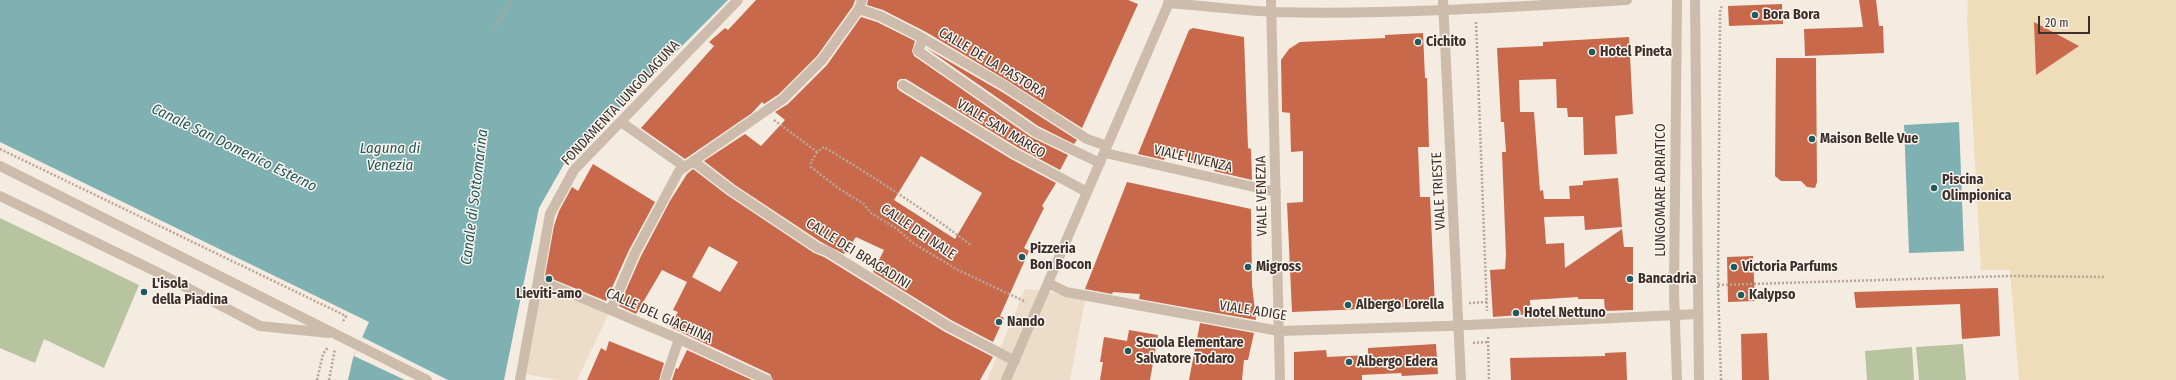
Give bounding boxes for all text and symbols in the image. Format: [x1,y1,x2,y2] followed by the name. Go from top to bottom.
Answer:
[1763,7,1820,23] place label: Bora Bora
[2040,8,2092,34] scale bar
[1750,10,1760,20] marker: Bora Bora
[2045,16,2069,30] text: 20 m
[935,24,1049,102] street label: CALLE DE LA PASTORA
[1426,34,1466,50] place label: Cichito
[559,37,683,169] street label: FONDAMENTA LUNGOLAGUNA
[1413,37,1423,47] marker: Cichito
[1600,44,1672,60] place label: Hotel Pineta
[1587,47,1597,57] marker: Hotel Pineta
[954,96,1048,162] street label: VIALE SAN MARCO
[148,100,320,196] water label: Canale San Domenico Esterno
[1653,123,1669,257] street label: LUNGOMARE ADRIATICO
[458,128,492,266] water label: Canale di Sottomarina
[1820,131,1918,147] place label: Maison Belle Vue
[1807,134,1817,144] marker: Maison Belle Vue
[360,140,420,175] water label: Laguna di Venezia
[1152,142,1234,176] street label: VIALE LIVENZA
[1429,152,1449,230] street label: VIALE TRIESTE
[1253,156,1271,236] street label: VIALE VENEZIA
[1942,172,2012,204] place label: Piscina Olimpionica
[1929,183,1939,193] marker: Piscina Olimpionica
[877,201,959,263] street label: CALLE DEI NALE
[803,215,913,293] street label: CALLE DEI BRAGADINI
[1030,241,1091,274] place label: Pizzeria Bon Bocon
[1017,252,1027,262] marker: Pizzeria Bon Bocon
[1256,259,1301,275] place label: Migross
[1742,259,1838,275] place label: Victoria Parfums
[1243,262,1253,272] marker: Migross
[1729,262,1739,272] marker: Victoria Parfums
[1638,271,1696,287] place label: Bancadria
[544,274,554,284] marker: Lieviti-amo
[1625,274,1635,284] marker: Bancadria
[152,276,228,308] place label: L'isola della Piadina
[603,285,715,347] street label: CALLE DEL GIACHINA
[516,286,582,302] place label: Lieviti-amo
[139,287,149,297] marker: L'isola della Piadina
[1749,287,1795,303] place label: Kalypso
[1736,290,1746,300] marker: Kalypso
[1218,297,1288,325] street label: VIALE ADIGE
[1356,297,1444,313] place label: Albergo Lorella
[1343,300,1353,310] marker: Albergo Lorella
[1524,305,1606,321] place label: Hotel Nettuno
[1511,308,1521,318] marker: Hotel Nettuno
[1007,314,1045,330] place label: Nando
[994,317,1004,327] marker: Nando
[1136,335,1244,368] place label: Scuola Elementare Salvatore Todaro
[1123,346,1133,356] marker: Scuola Elementare Salvatore Todaro
[1357,354,1438,370] place label: Albergo Edera
[1344,357,1354,367] marker: Albergo Edera

